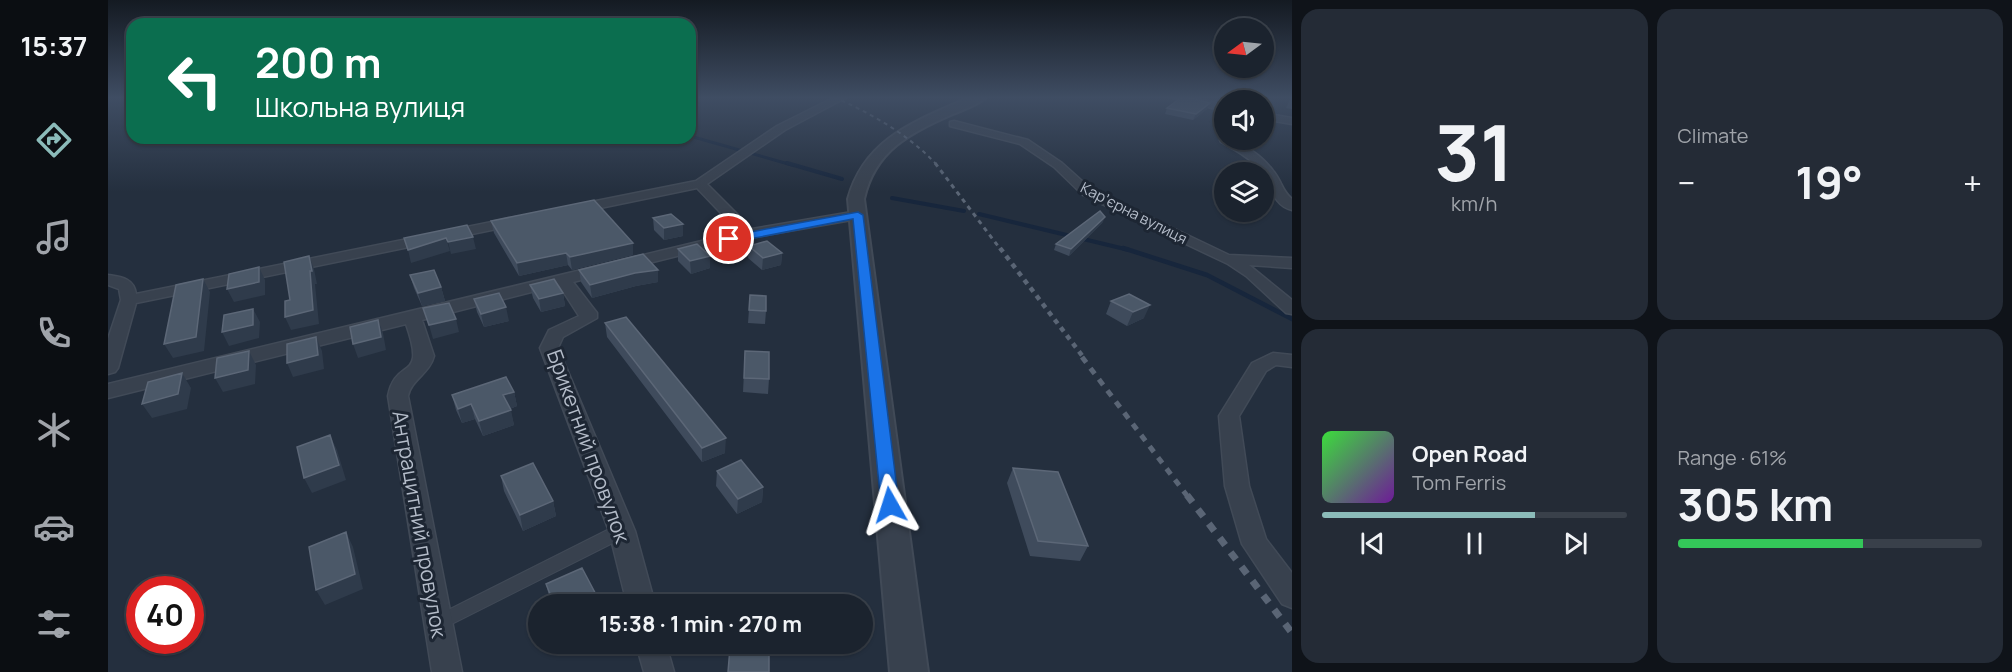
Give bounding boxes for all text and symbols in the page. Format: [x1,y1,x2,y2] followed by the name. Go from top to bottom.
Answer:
[1214,18,1274,78] north arrow
[1214,18,1274,222] map controls
[20,27,88,64] text: 15:37
[255,33,381,91] text: 200 m
[156,42,234,120] icon: left
[255,88,465,125] text: Школьна вулиця
[1214,90,1274,150] button: sound
[1434,98,1514,204] text: 31
[33,119,75,161] icon: directions
[1678,122,1749,149] text: Climate
[1795,151,1863,213] text: 19°
[1678,160,1695,205] text: −
[1963,160,1982,205] text: +
[1214,162,1274,222] button: layers
[1077,177,1191,249] street label: Карʼєрна вулиця
[1451,190,1498,217] text: km/h
[703,213,754,264] pin
[33,216,75,258] icon: music
[712,222,745,255] icon: arrive
[33,312,75,354] icon: phone
[541,345,637,547] street label: Брикетний провулок
[386,408,454,640] street label: Антрацитний провулок
[33,409,75,451] icon: climate
[1412,439,1527,469] text: Open Road
[1678,444,1787,471] text: Range · 61%
[1412,469,1506,496] text: Tom Ferris
[858,473,922,537] position arrow
[1678,473,1833,535] text: 305 km
[33,506,75,548] icon: car
[1356,527,1389,560] icon: previous
[1458,527,1491,560] icon: pause
[1559,527,1592,560] icon: next
[126,576,204,654] speed limit sign: 40
[33,603,75,645] icon: filters
[599,609,802,639] text: 15:38 · 1 min · 270 m

